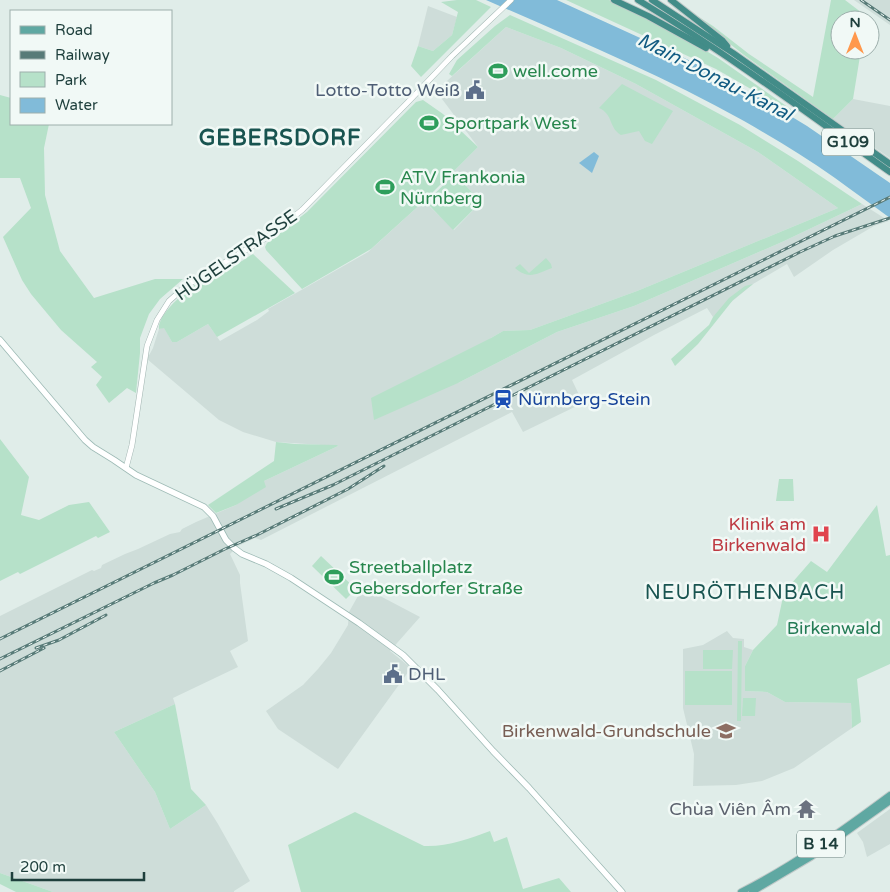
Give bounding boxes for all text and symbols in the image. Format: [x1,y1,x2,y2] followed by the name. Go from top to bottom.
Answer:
[10,10,172,125] legend
[830,10,880,60] north arrow
[849,14,861,31] text: N
[55,21,93,39] text: Road
[634,29,798,127] water label: Main-Donau-Kanal
[55,46,110,64] text: Railway
[487,60,509,82] sports icon: well.come
[513,60,598,82] place label: well.come
[55,71,87,89] text: Park
[315,79,460,101] place label: Lotto-Totto Weiß
[464,79,486,101] public building icon: Lotto-Totto Weiß
[55,96,98,114] text: Water
[418,112,440,134] sports icon: Sportpark West
[444,112,577,134] place label: Sportpark West
[199,125,361,151] district label: GEBERSDORF
[822,128,874,156] road number: G109
[400,166,526,209] place label: ATV Frankonia Nürnberg
[374,176,396,198] sports icon: ATV Frankonia Nürnberg
[171,205,301,305] street label: HÜGELSTRASSE
[492,388,514,410] station icon: Nürnberg-Stein
[518,388,651,410] place label: Nürnberg-Stein
[712,513,806,556] place label: Klinik am Birkenwald
[810,523,832,545] hospital icon: Klinik am Birkenwald
[349,556,523,599] place label: Streetballplatz Gebersdorfer Straße
[323,566,345,588] sports icon: Streetballplatz Gebersdorfer Straße
[645,580,845,605] district label: NEURÖTHENBACH
[787,617,881,639] park label: Birkenwald
[382,663,404,685] public building icon: DHL
[408,663,446,685] place label: DHL
[502,720,711,742] place label: Birkenwald-Grundschule
[715,720,737,742] school or university icon: Birkenwald-Grundschule
[669,798,791,820] place label: Chùa Viên Âm
[795,798,817,820] temple icon: Chùa Viên Âm
[797,831,845,858] road number: B 14
[12,850,145,882] scale bar
[20,858,66,876] text: 200 m

